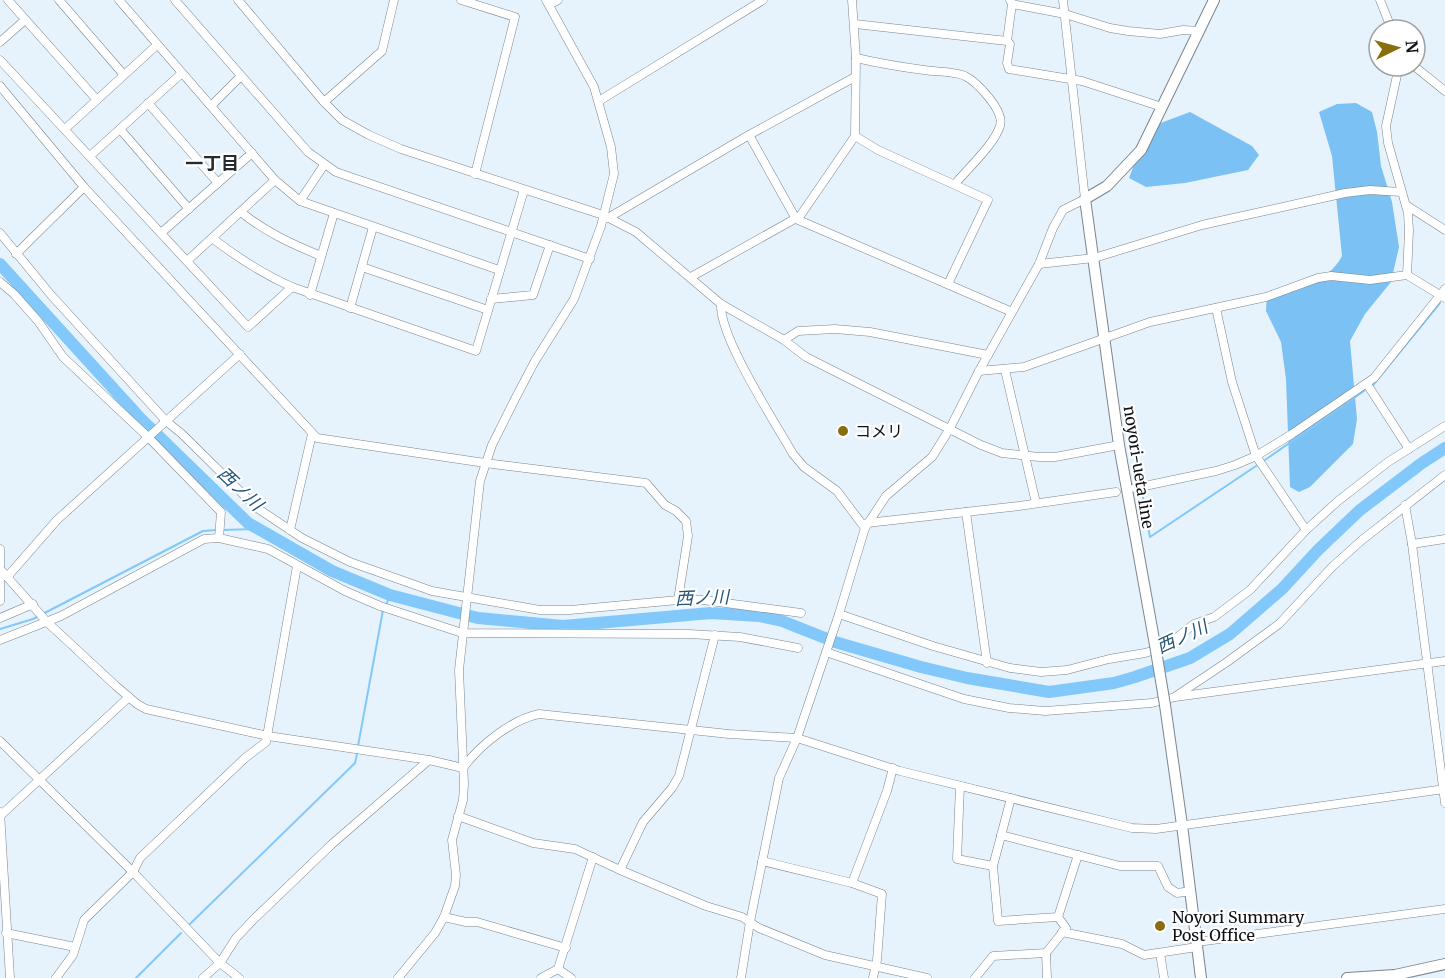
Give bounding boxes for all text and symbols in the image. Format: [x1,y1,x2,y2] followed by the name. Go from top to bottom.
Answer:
[1367,18,1427,78] north arrow
[1401,40,1422,54] text: N
[185,152,239,175] district label: 一丁目
[1119,404,1159,530] street label: noyori-ueta line
[855,421,903,441] place label: コメリ
[836,424,850,438] marker: コメリ
[213,462,269,517] water label: 西ノ川
[675,585,731,610] water label: 西ノ川
[1152,614,1213,658] water label: 西ノ川
[1172,907,1305,945] place label: Noyori Summary Post Office
[1153,919,1167,933] marker: Noyori Summary Post Office

